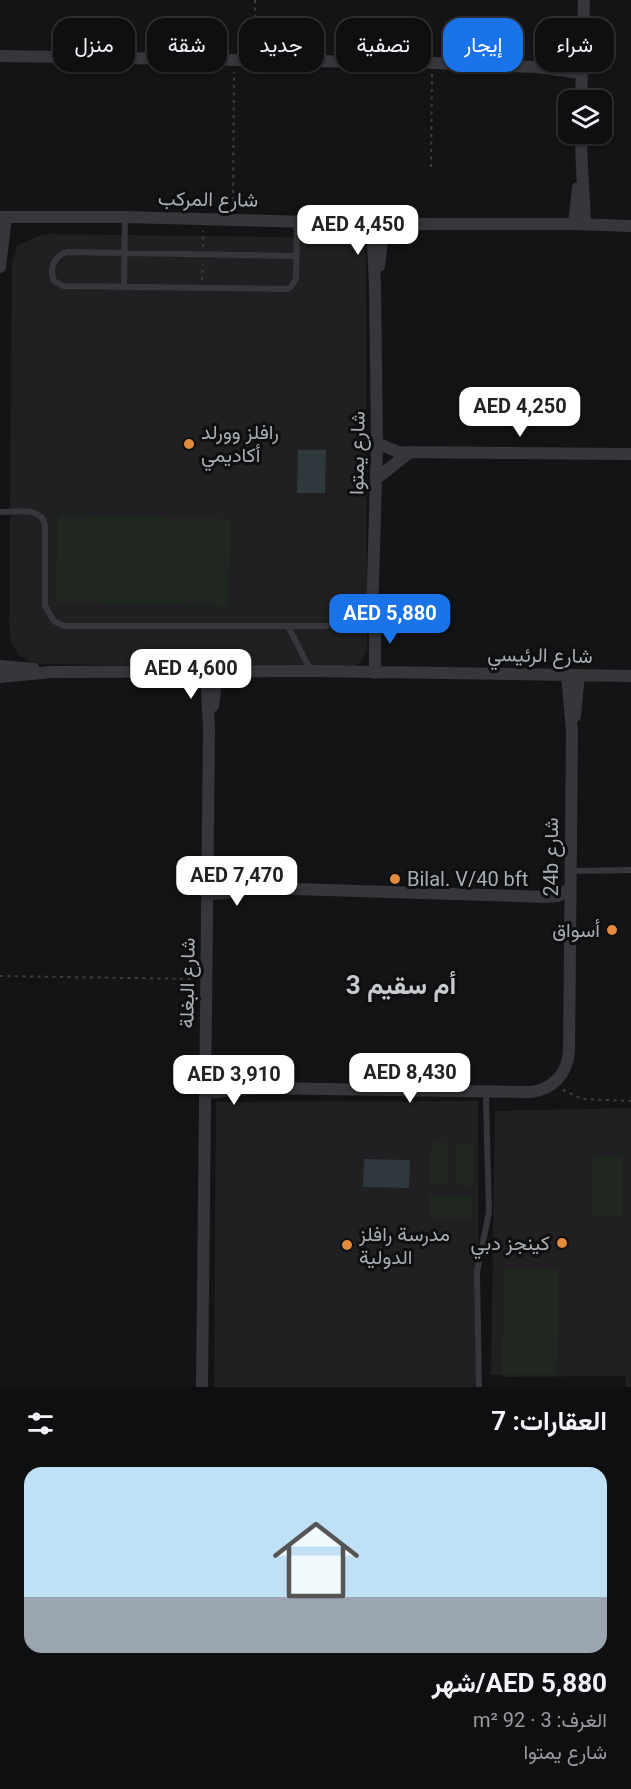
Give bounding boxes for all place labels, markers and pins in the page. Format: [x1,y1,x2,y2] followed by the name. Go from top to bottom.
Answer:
[289,205,427,256] pin: AED 4,450
[451,387,589,438] pin: AED 4,250
[201,420,279,472] place label: رافلز وورلد أكاديمي
[182,437,196,451] marker: رافلز وورلد أكاديمي
[321,594,459,645] pin: AED 5,880
[122,649,260,700] pin: AED 4,600
[168,856,306,907] pin: AED 7,470
[407,867,528,891] place label: Bilal. V/40 bft
[388,872,402,886] marker: Bilal. V/40 bft
[552,918,600,943] place label: أسواق
[605,923,619,937] marker: أسواق
[341,1053,479,1104] pin: AED 8,430
[165,1055,303,1106] pin: AED 3,910
[358,1222,450,1270] place label: مدرسة رافلز الدولية
[471,1231,550,1260] place label: كينجز دبي
[555,1236,569,1250] marker: كينجز دبي
[340,1238,354,1252] marker: مدرسة رافلز الدولية

